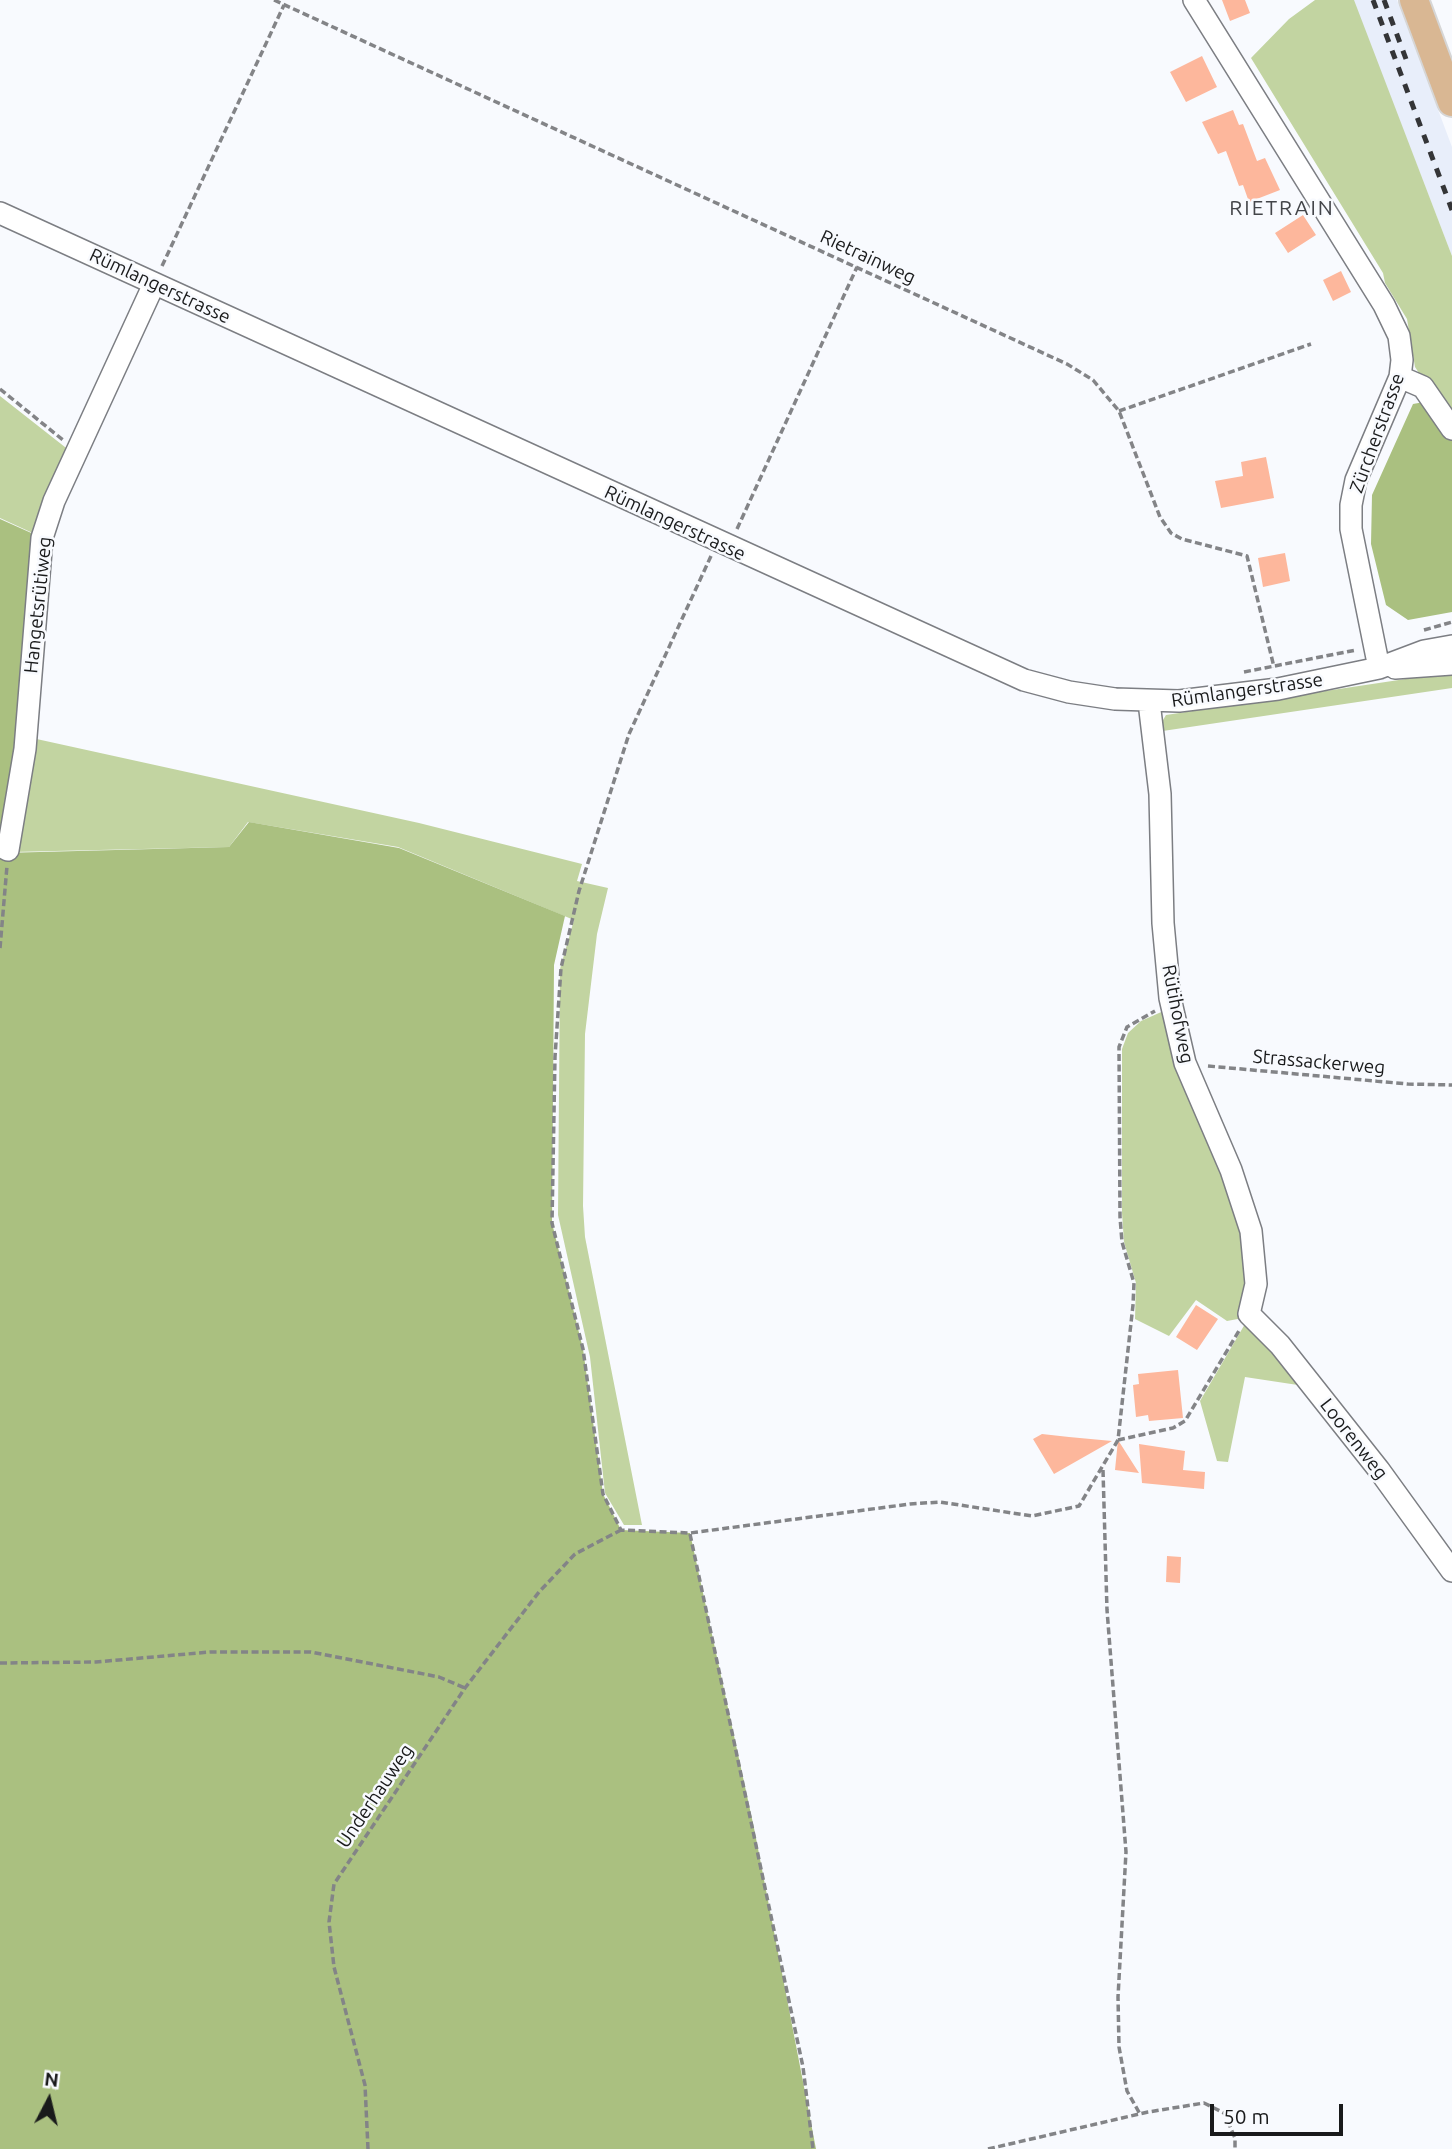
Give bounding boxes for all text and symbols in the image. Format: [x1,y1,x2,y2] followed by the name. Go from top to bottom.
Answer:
[1230,195,1334,221] district label: RIETRAIN
[817,225,919,289] street label: Rietrainweg
[86,243,234,329] street label: Rümlangerstrasse
[1345,370,1409,496] street label: Zürcherstrasse
[601,480,749,566] street label: Rümlangerstrasse
[19,536,57,674] street label: Hangetsrütiweg
[1170,668,1324,712] street label: Rümlangerstrasse
[1157,963,1199,1065] street label: Rütihofweg
[1252,1045,1386,1079] street label: Strassackerweg
[1315,1394,1393,1484] street label: Loorenweg
[332,1740,418,1852] street label: Underhauweg
[14,2065,84,2135] north arrow
[43,2067,60,2091] text: N
[1214,2090,1347,2134] scale bar
[1223,2104,1270,2128] text: 50 m

